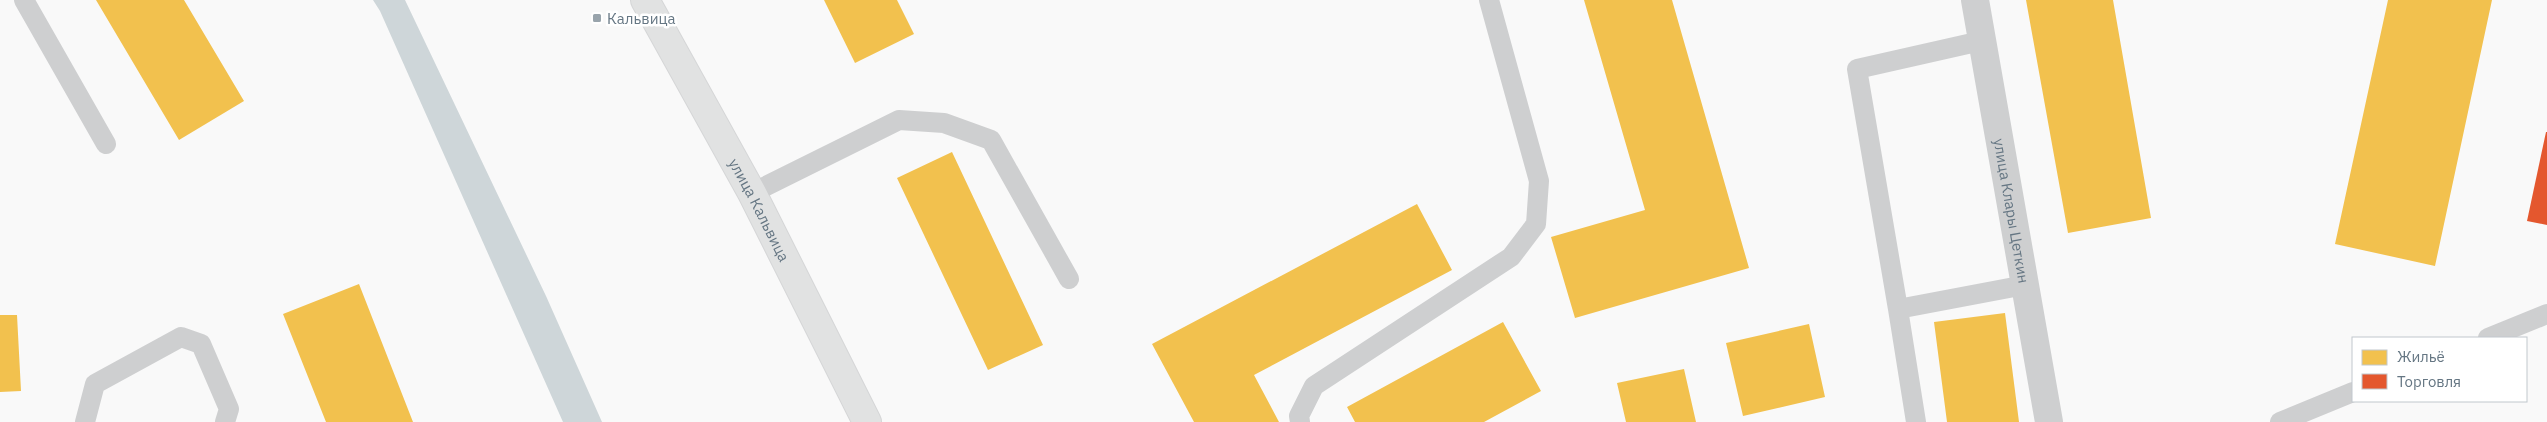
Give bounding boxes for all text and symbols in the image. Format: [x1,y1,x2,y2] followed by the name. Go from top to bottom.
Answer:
[607,9,676,28] place label: Кальвица
[591,12,603,24] marker: Кальвица
[1990,137,2034,285] street label: улица Клары Цеткин
[725,155,794,264] street label: улица Кальвица
[2352,337,2527,402] legend
[2397,347,2445,366] text: Жильё
[2397,372,2461,391] text: Торговля

